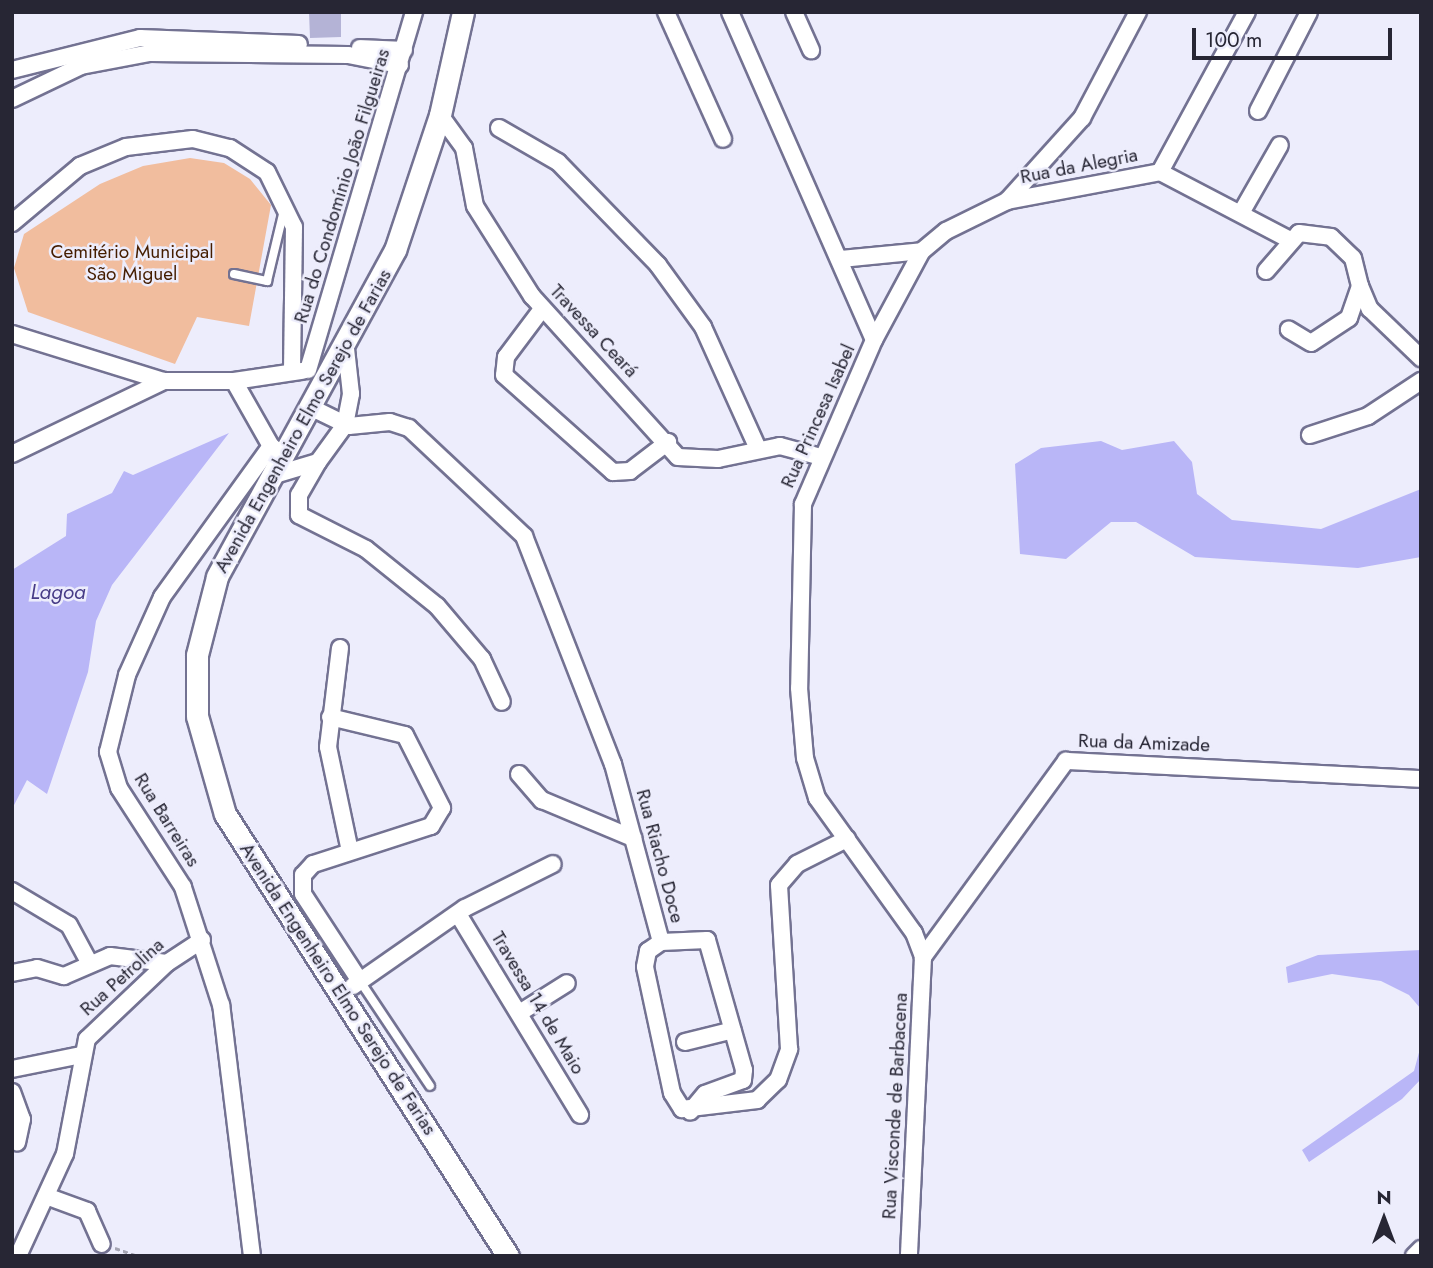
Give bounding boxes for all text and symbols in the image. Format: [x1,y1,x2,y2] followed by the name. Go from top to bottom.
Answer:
[1195,14,1394,58] scale bar
[1205,25,1262,55] text: 100 m
[289,46,395,326] street label: Rua do Condomínio João Filgueiras
[1018,143,1140,189] street label: Rua da Alegria
[50,241,214,285] park label: Cemitério Municipal São Miguel
[210,265,396,577] street label: Avenida Engenheiro Elmo Serejo de Farias
[545,280,643,382] street label: Travessa Ceará
[776,341,860,491] street label: Rua Princesa Isabel
[30,579,86,605] water label: Lagoa
[1078,729,1210,757] street label: Rua da Amizade
[129,769,205,871] street label: Rua Barreiras
[631,787,689,925] street label: Rua Riacho Doce
[235,839,441,1139] street label: Avenida Engenheiro Elmo Serejo de Farias
[486,928,590,1078] street label: Travessa 14 de Maio
[75,934,169,1020] street label: Rua Petrolina
[878,992,912,1220] street label: Rua Visconde de Barbacena
[1349,1184,1419,1254] north arrow
[1376,1184,1392,1211] text: N

